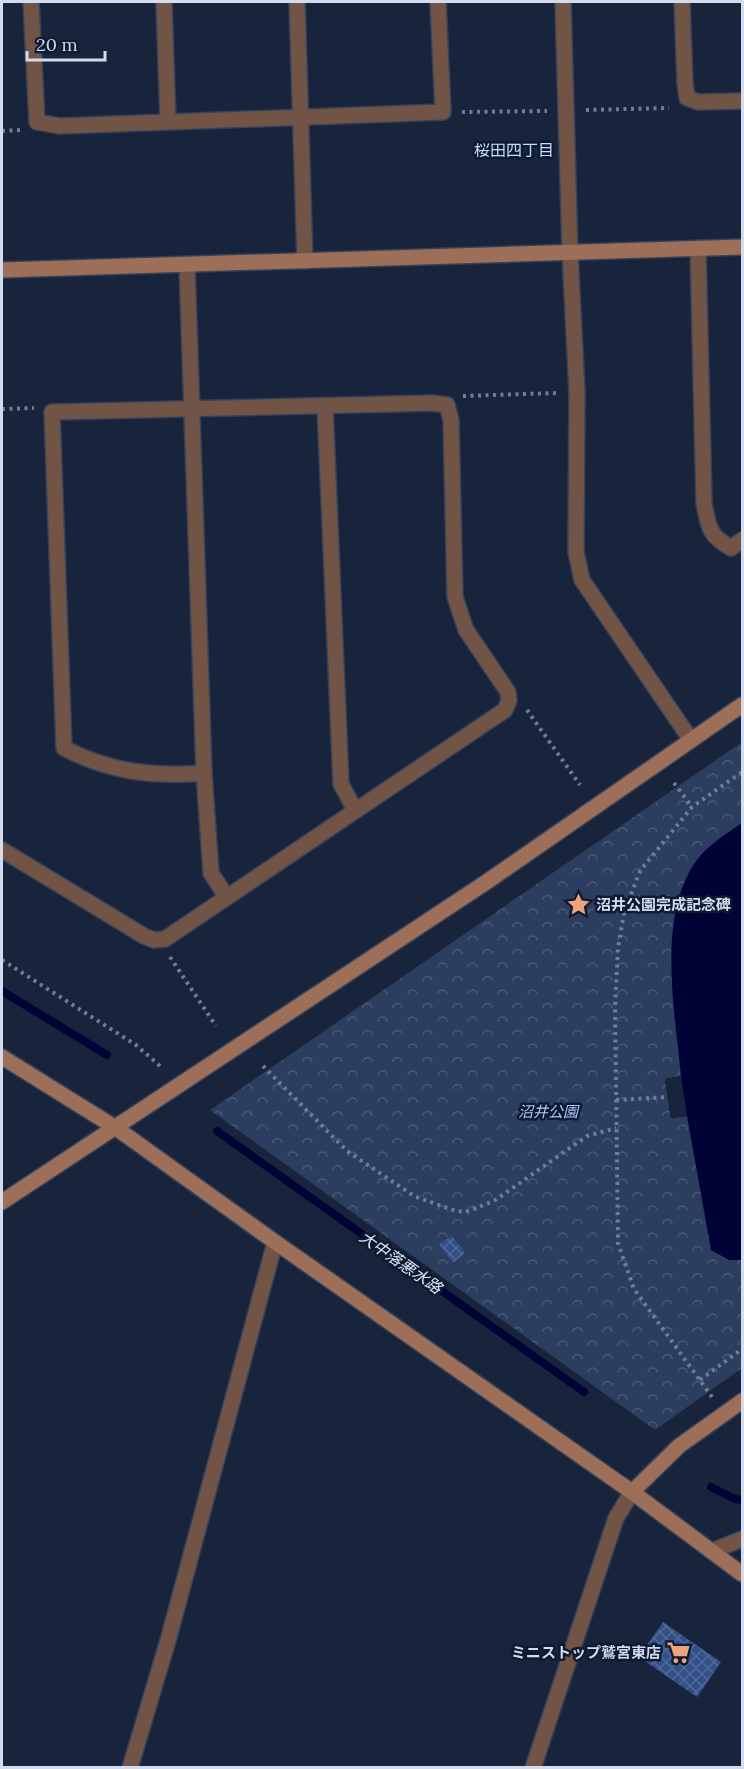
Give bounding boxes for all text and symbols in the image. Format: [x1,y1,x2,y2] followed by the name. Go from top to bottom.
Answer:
[27,24,105,62] scale bar
[36,33,78,56] text: 20 m
[474,140,554,160] district label: 桜田四丁目
[565,892,591,918] place icon: 沼井公園完成記念碑
[596,895,731,914] place label: 沼井公園完成記念碑
[518,1102,580,1121] park label: 沼井公園
[356,1226,448,1299] water label: 大中落悪水路
[666,1640,692,1666] supermarket icon: ミニストップ鷲宮東店
[511,1643,661,1662] place label: ミニストップ鷲宮東店

